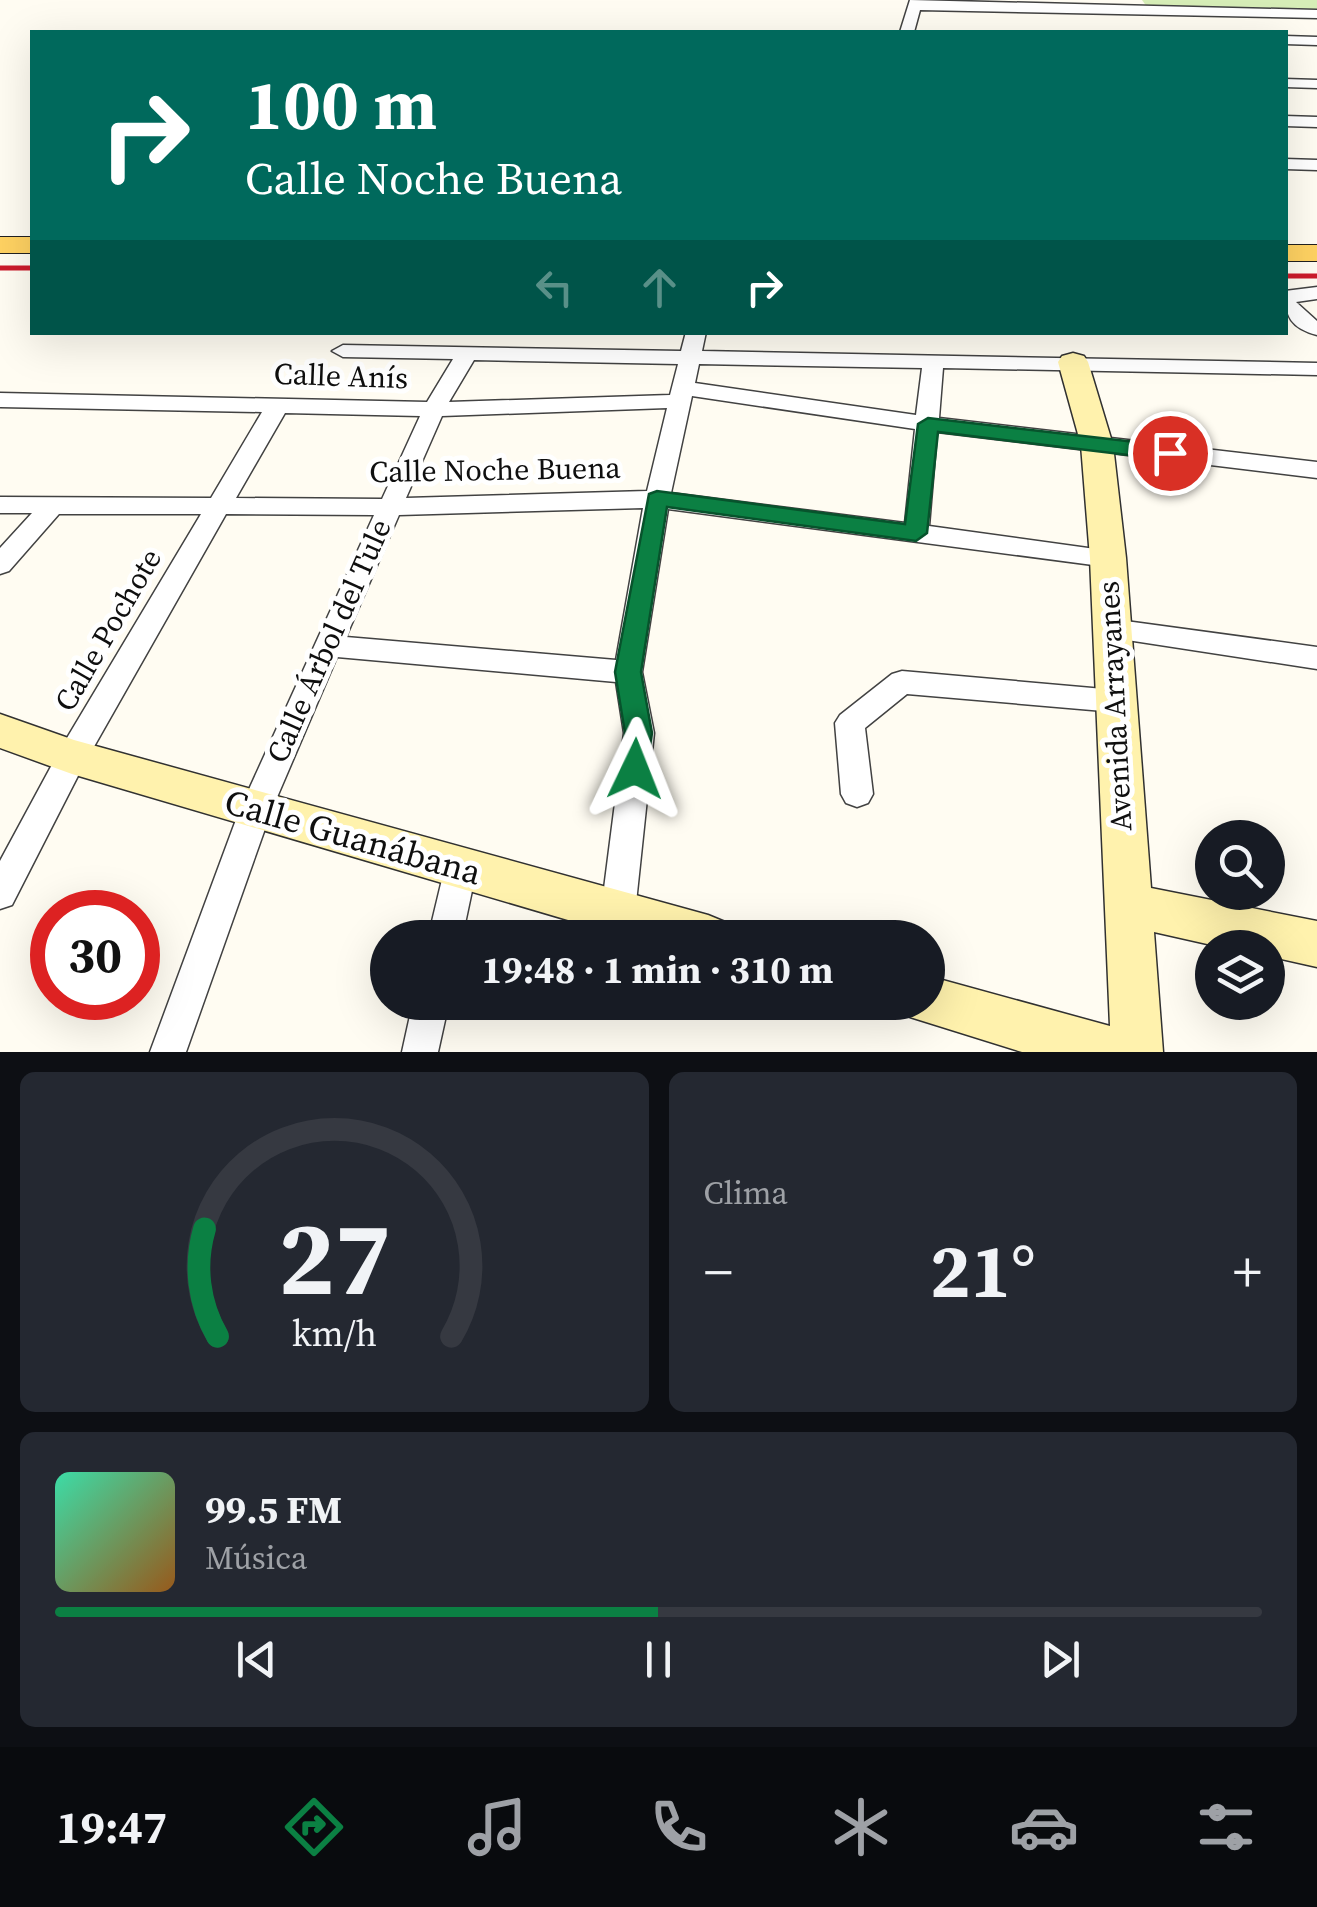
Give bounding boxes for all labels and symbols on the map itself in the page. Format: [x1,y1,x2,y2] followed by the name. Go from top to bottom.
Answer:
[273,353,409,398] street label: Calle Anís
[1128,411,1213,496] pin
[369,447,622,492] street label: Calle Noche Buena
[256,513,401,769] street label: Calle Árbol del Tule
[44,541,171,719] street label: Calle Pochote
[1087,580,1142,832] street label: Avenida Arrayanes
[583,717,687,821] position arrow
[219,777,487,897] street label: Calle Guanábana
[30,890,160,1020] speed limit sign: 30

